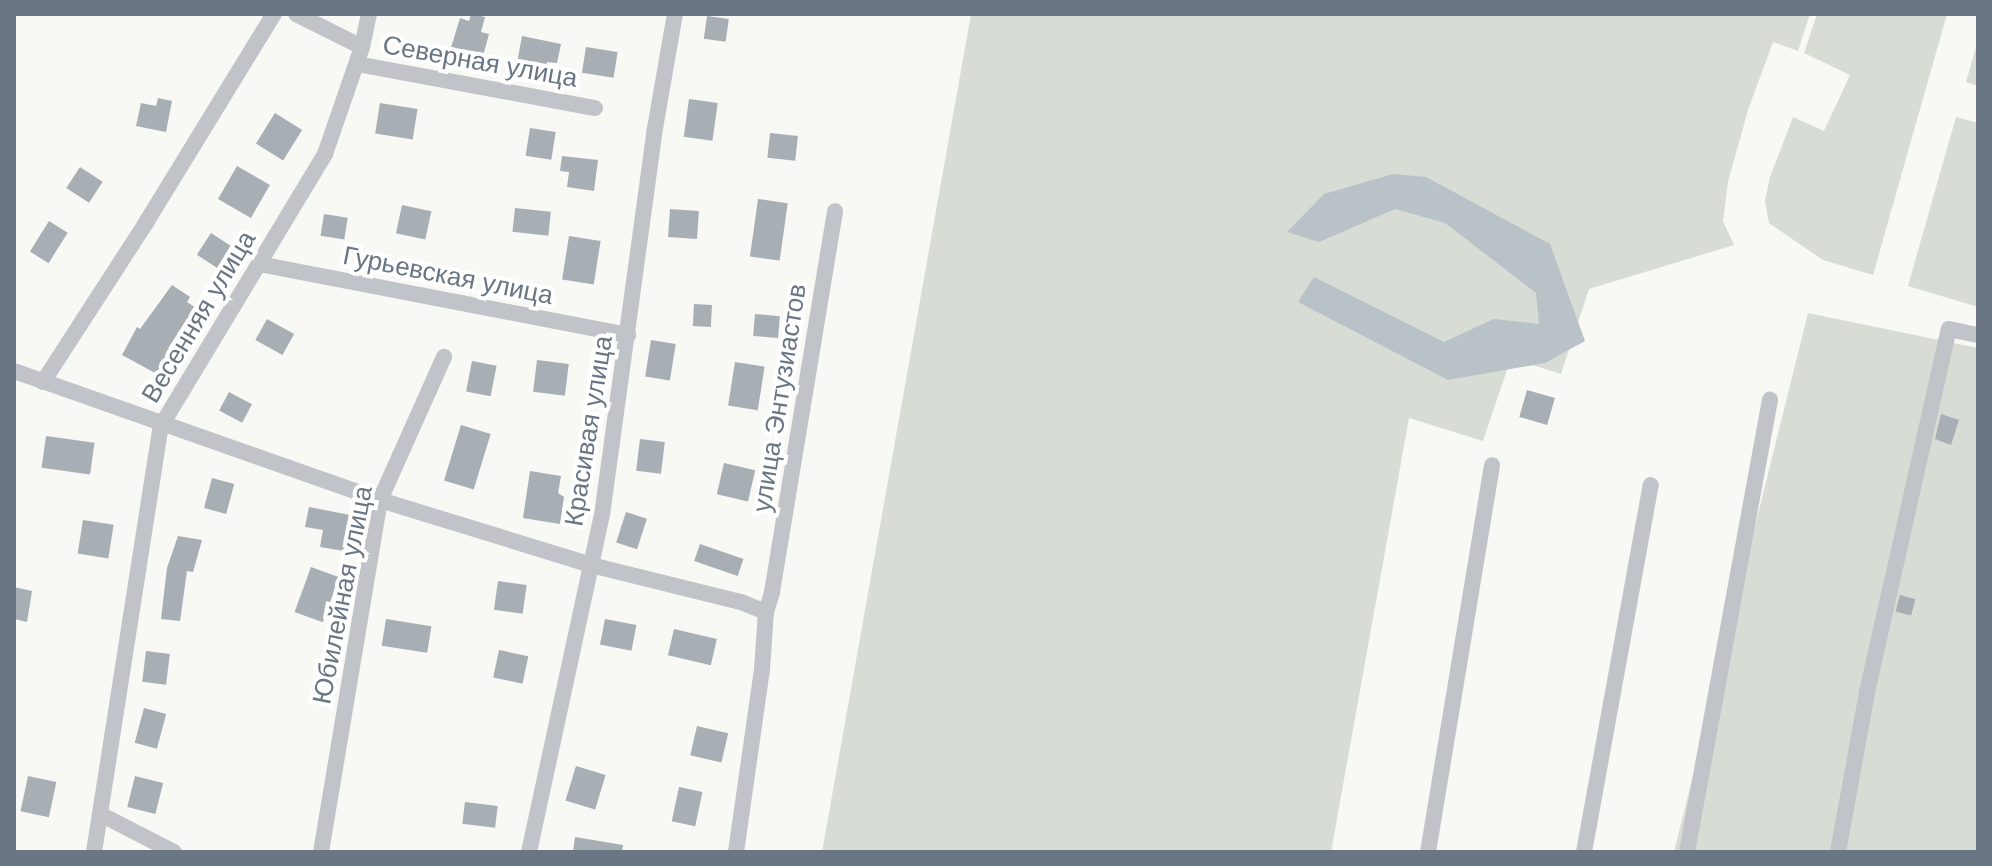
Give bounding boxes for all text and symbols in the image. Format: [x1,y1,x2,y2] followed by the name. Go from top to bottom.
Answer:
[380,30,580,94] street label: Северная улица
[135,225,263,409] street label: Весенняя улица
[340,240,556,312] street label: Гурьевская улица
[747,282,813,514] street label: улица Энтузиастов
[559,334,619,528] street label: Красивая улица
[307,483,379,707] street label: Юбилейная улица

